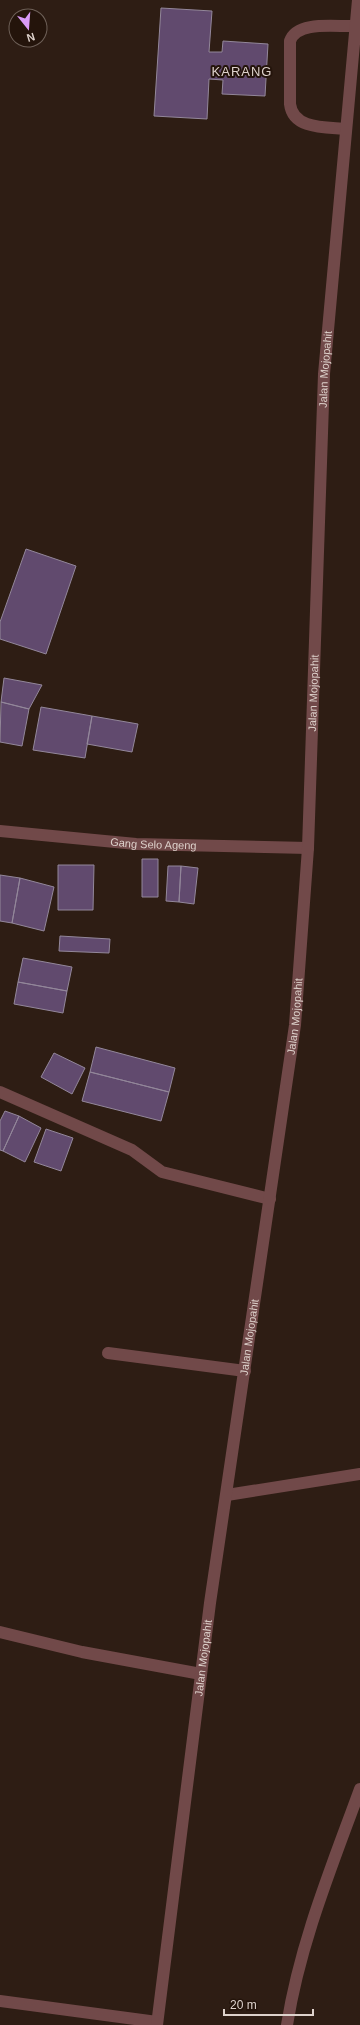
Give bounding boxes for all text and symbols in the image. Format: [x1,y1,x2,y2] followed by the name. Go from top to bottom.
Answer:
[8,8,48,48] north arrow
[25,31,36,44] text: N
[212,64,272,79] district label: KARANG
[317,330,334,408] street label: Jalan Mojopahit
[306,654,321,732] street label: Jalan Mojopahit
[110,836,197,851] street label: Gang Selo Ageng
[285,978,304,1056] street label: Jalan Mojopahit
[238,1298,261,1376] street label: Jalan Mojopahit
[192,1619,214,1697] street label: Jalan Mojopahit
[224,1991,313,2017] scale bar
[230,1998,257,2012] text: 20 m

